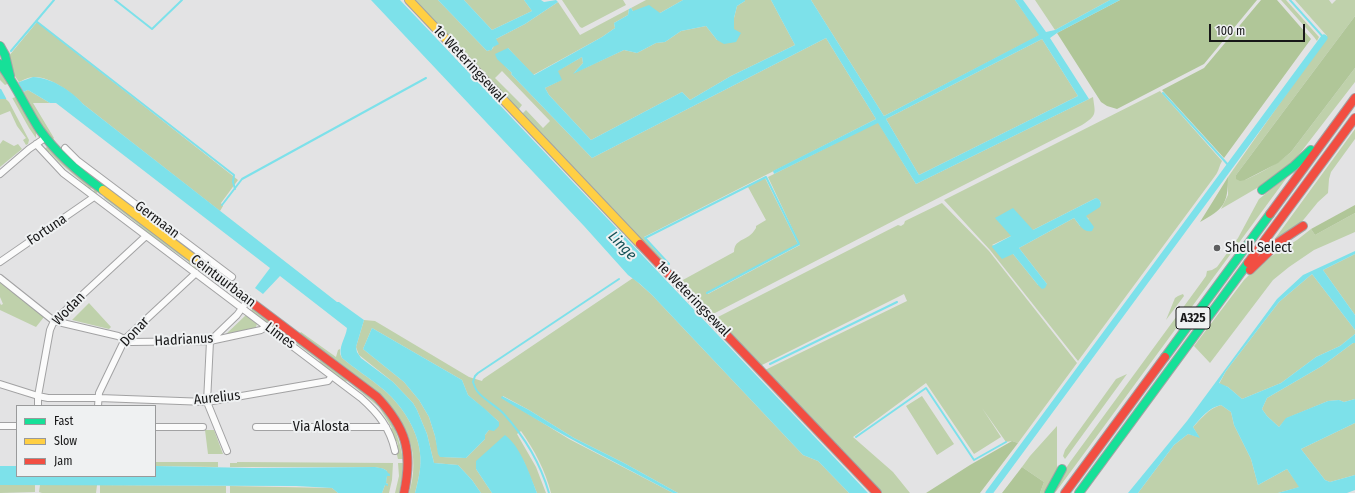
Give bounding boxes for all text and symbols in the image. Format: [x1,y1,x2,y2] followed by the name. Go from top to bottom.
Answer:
[1211,16,1307,42] scale bar
[429,22,509,106] street label: 1e Weteringsewal
[1216,24,1245,38] text: 100 m
[131,198,183,242] street label: Germaan
[24,211,70,249] street label: Fortuna
[604,228,640,264] water label: Linge
[1225,240,1292,256] place label: Shell Select
[1212,243,1222,253] marker: Shell Select
[187,251,259,311] street label: Ceintuurbaan
[653,258,733,340] street label: 1e Weteringsewal
[49,289,89,329] street label: Wodan
[1176,307,1210,329] road number: A325
[117,314,153,350] street label: Donar
[262,319,298,353] street label: Limes
[154,330,214,350] street label: Hadrianus
[193,387,241,409] street label: Aurelius
[16,405,156,477] legend
[54,414,73,428] text: Fast
[293,419,349,435] street label: Via Alosta
[54,434,77,448] text: Slow
[54,454,72,468] text: Jam

